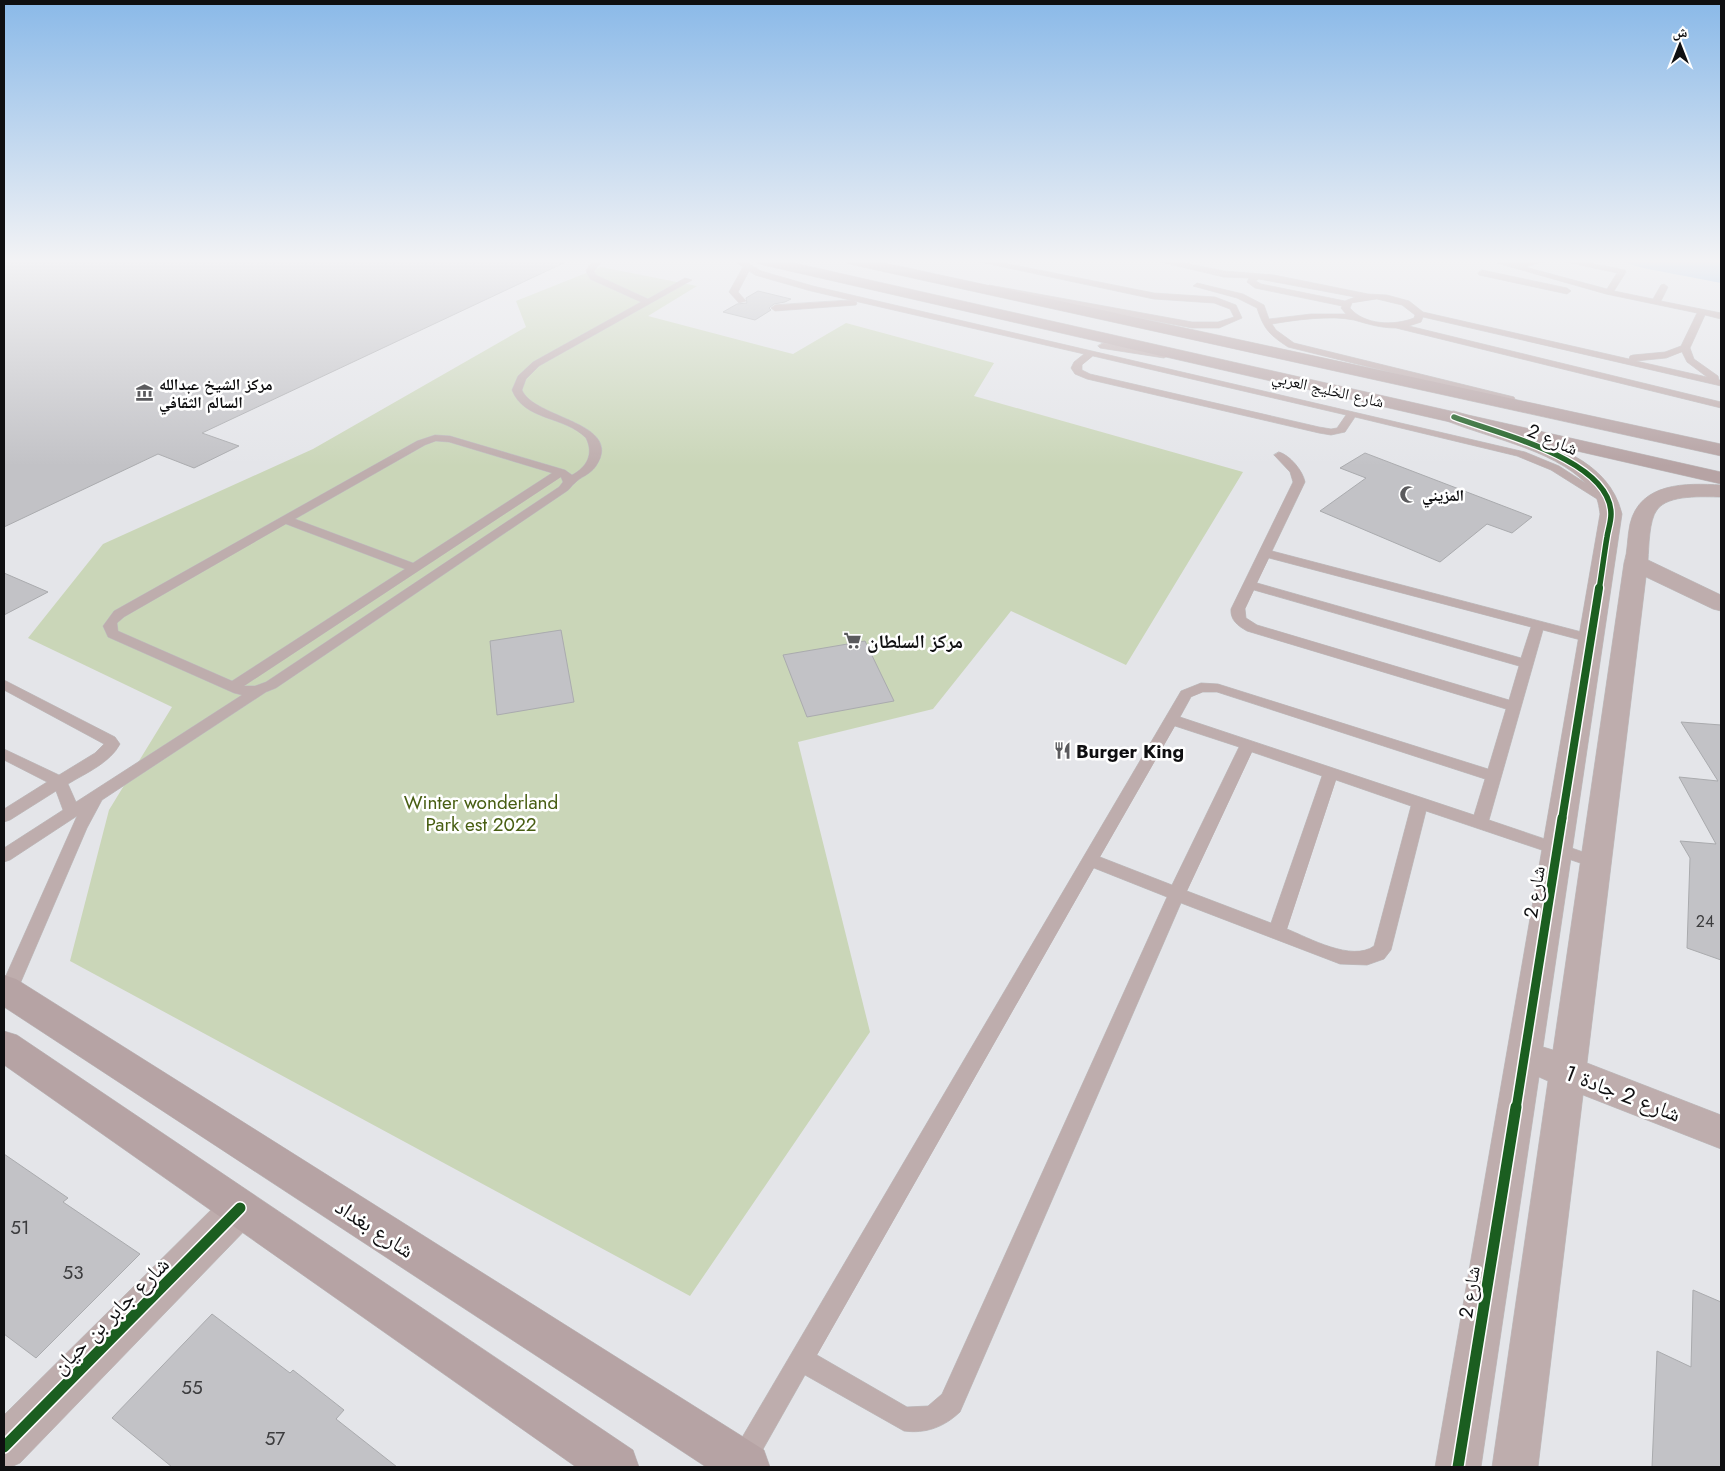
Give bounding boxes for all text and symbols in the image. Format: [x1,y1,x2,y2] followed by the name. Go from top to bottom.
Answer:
[1655,20,1705,70] north arrow
[1673,22,1688,42] text: ش
[1270,365,1386,415] street label: شارع الخليج العربي
[159,373,273,415] place label: مركز الشيخ عبدالله السالم الثقافي
[135,383,155,403] museum icon: مركز الشيخ عبدالله السالم الثقافي
[1523,417,1582,462] street label: شارع 2
[1422,484,1464,508] place label: المزيني
[1398,485,1418,505] mosque icon: المزيني
[867,628,963,655] place label: مركز السلطان
[843,631,863,651] supermarket icon: مركز السلطان
[1076,738,1184,765] place label: Burger King
[1052,741,1072,761] restaurant icon: Burger King
[404,789,558,838] park label: Winter wonderland Park est 2022
[1517,864,1552,920] street label: شارع 2
[1696,910,1714,933] house number: 24
[1560,1056,1686,1130] street label: شارع 2 جادة 1
[329,1191,421,1265] street label: شارع بغداد
[10,1214,30,1241] house number: 51
[44,1249,176,1381] street label: شارع جابر بن حيان
[62,1259,84,1286] house number: 53
[1452,1264,1487,1320] street label: شارع 2
[181,1374,203,1401] house number: 55
[265,1425,285,1452] house number: 57

